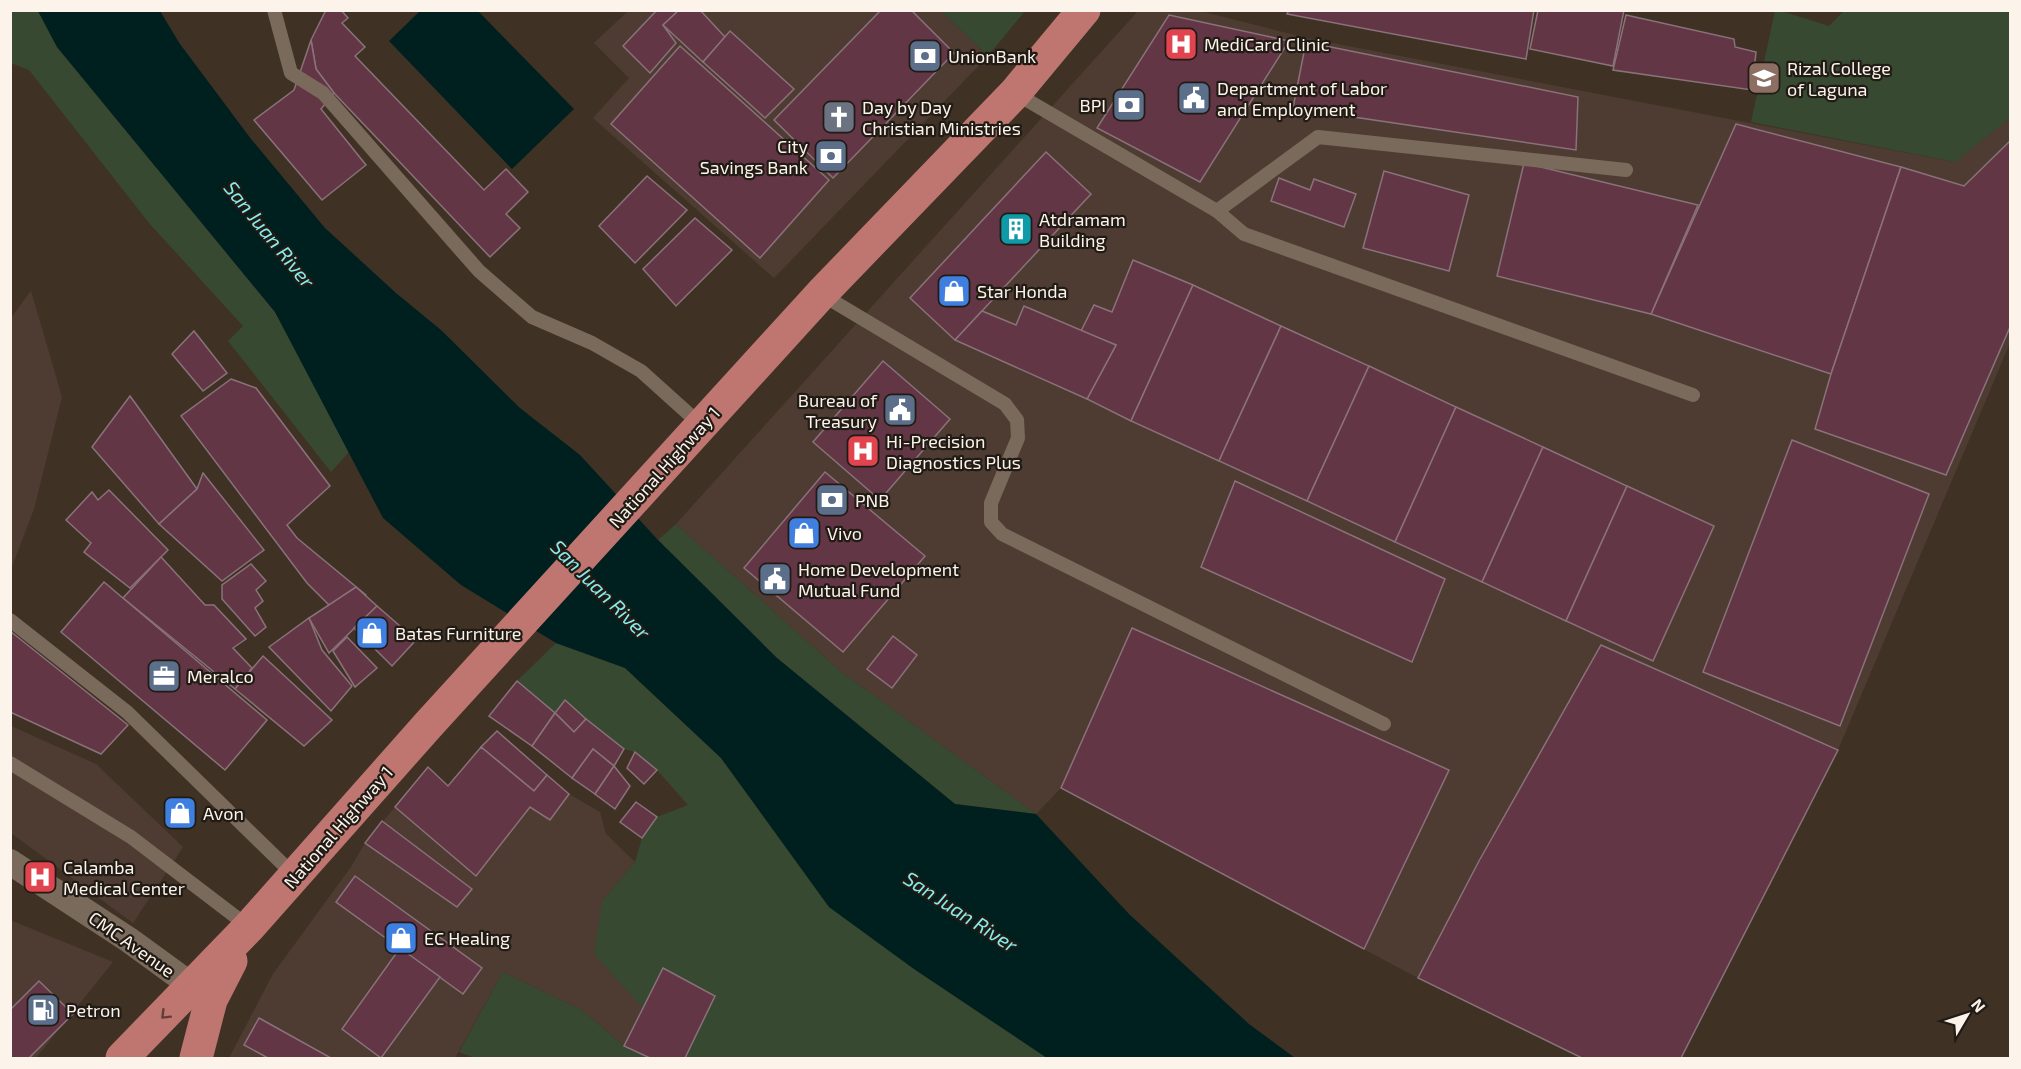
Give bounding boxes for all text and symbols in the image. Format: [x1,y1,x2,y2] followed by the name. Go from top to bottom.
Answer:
[1163,26,1199,62] hospital icon: MediCard Clinic
[1204,33,1330,55] place label: MediCard Clinic
[907,38,943,74] bank icon: UnionBank
[948,45,1036,67] place label: UnionBank
[1787,57,1891,100] place label: Rizal College of Laguna
[1746,60,1782,96] school or university icon: Rizal College of Laguna
[1217,77,1387,120] place label: Department of Labor and Employment
[1176,80,1212,116] public building icon: Department of Labor and Employment
[1111,87,1147,123] bank icon: BPI
[1080,94,1106,116] place label: BPI
[862,96,1021,139] place label: Day by Day Christian Ministries
[821,99,857,135] church icon: Day by Day Christian Ministries
[700,135,808,178] place label: City Savings Bank
[813,138,849,174] bank icon: City Savings Bank
[220,176,321,293] water label: San Juan River
[1039,208,1126,251] place label: Atdramam Building
[998,211,1034,247] building icon: Atdramam Building
[936,273,972,309] shop icon: Star Honda
[977,280,1068,302] place label: Star Honda
[798,389,878,432] place label: Bureau of Treasury
[882,392,918,428] public building icon: Bureau of Treasury
[604,402,724,532] street label: National Highway 1
[886,430,1021,473] place label: Hi-Precision Diagnostics Plus
[845,433,881,469] hospital icon: Hi-Precision Diagnostics Plus
[814,482,850,518] bank icon: PNB
[855,489,889,511] place label: PNB
[786,515,822,551] shop icon: Vivo
[827,522,862,544] place label: Vivo
[546,534,656,644] water label: San Juan River
[798,558,959,601] place label: Home Development Mutual Fund
[757,561,793,597] public building icon: Home Development Mutual Fund
[354,615,390,651] shop icon: Batas Furniture
[395,622,522,644] place label: Batas Furniture
[146,658,182,694] office icon: Meralco
[187,665,254,687] place label: Meralco
[279,761,397,893] street label: National Highway 1
[162,795,198,831] shop icon: Avon
[203,802,244,824] place label: Avon
[63,856,185,899] place label: Calamba Medical Center
[22,859,58,895] hospital icon: Calamba Medical Center
[900,865,1023,957] water label: San Juan River
[85,906,179,982] street label: CMC Avenue
[383,920,419,956] shop icon: EC Healing
[424,927,510,949] place label: EC Healing
[1937,985,1997,1045] north arrow
[25,992,61,1028] fuel station icon: Petron
[1968,995,1990,1016] text: N
[66,999,121,1021] place label: Petron
[161,1008,172,1019] one-way arrow

